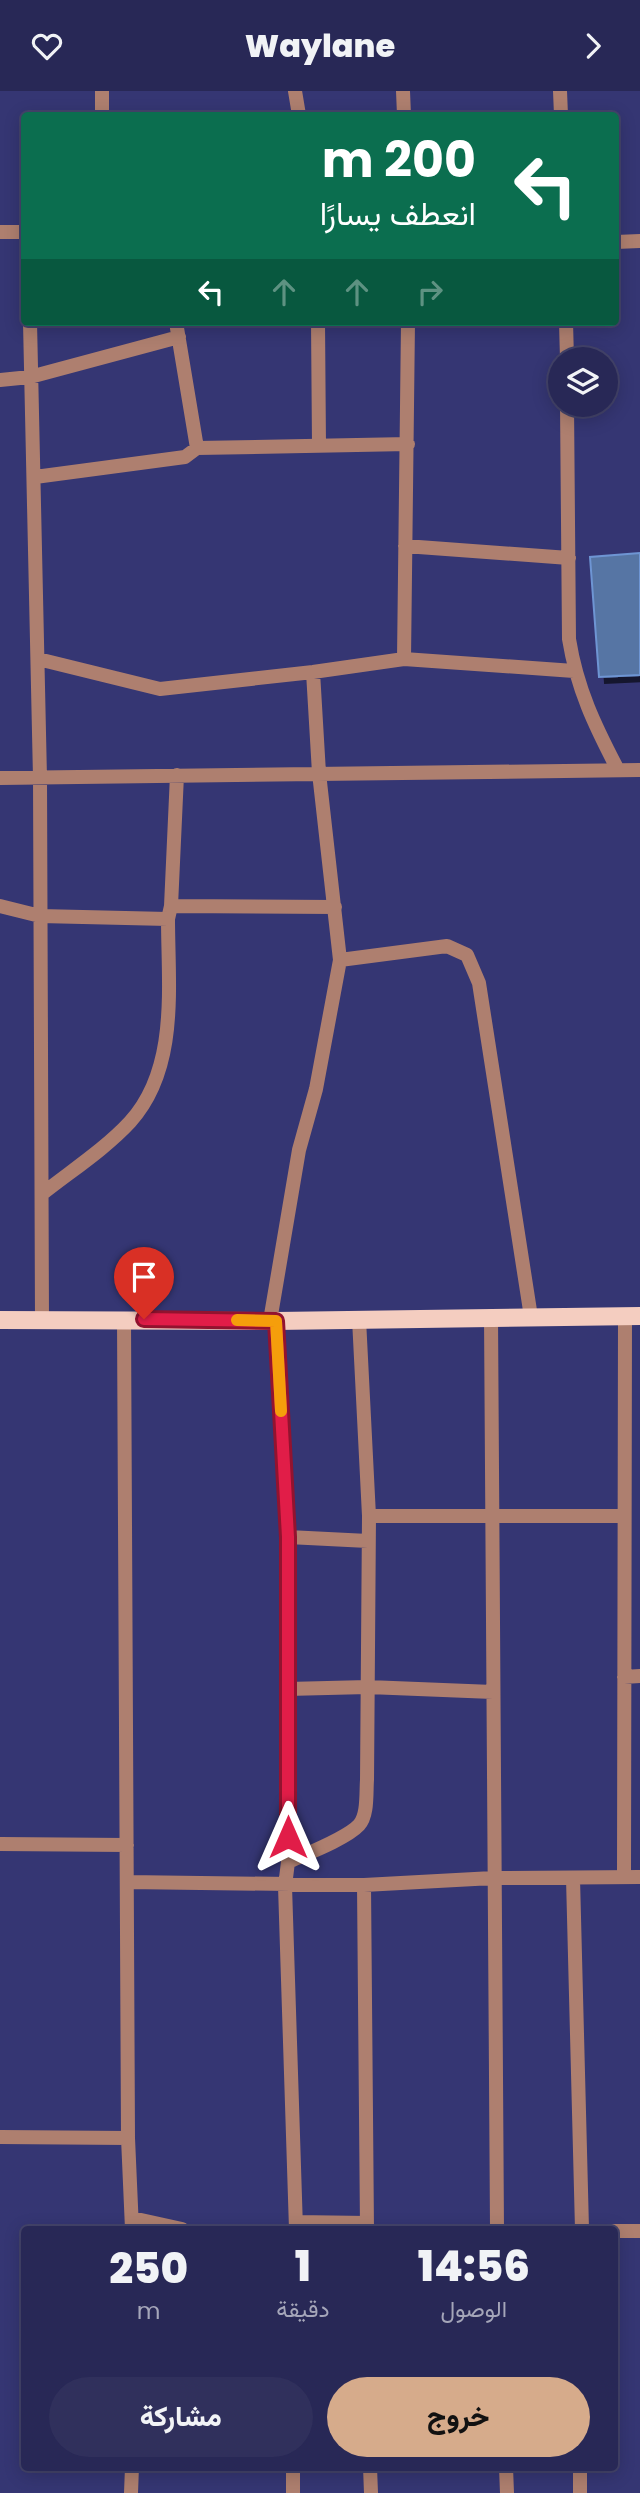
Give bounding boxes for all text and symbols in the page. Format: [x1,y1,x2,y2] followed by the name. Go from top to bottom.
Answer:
[245,23,395,68] text: Waylane
[28,27,66,65] icon: heart
[574,27,612,65] icon: forward
[322,126,476,194] text: 200 m
[500,140,591,231] icon: left
[320,191,476,236] text: انعطف يسارًا
[192,273,230,311] icon: left
[265,273,303,311] icon: ahead
[338,273,376,311] icon: ahead
[411,273,449,311] icon: right
[548,347,618,417] map controls
[548,347,618,417] button: layers
[114,1247,174,1319] pin
[125,1258,163,1296] icon: arrive
[251,1800,325,1874] position arrow
[295,2237,311,2296] text: 1
[418,2237,530,2296] text: 14:56
[109,2239,188,2298] text: 250
[276,2293,330,2325] text: دقيقة
[441,2293,507,2325] text: الوصول
[137,2295,161,2327] text: m
[49,2377,313,2457] button: مشاركة
[327,2377,590,2457] button: خروج

